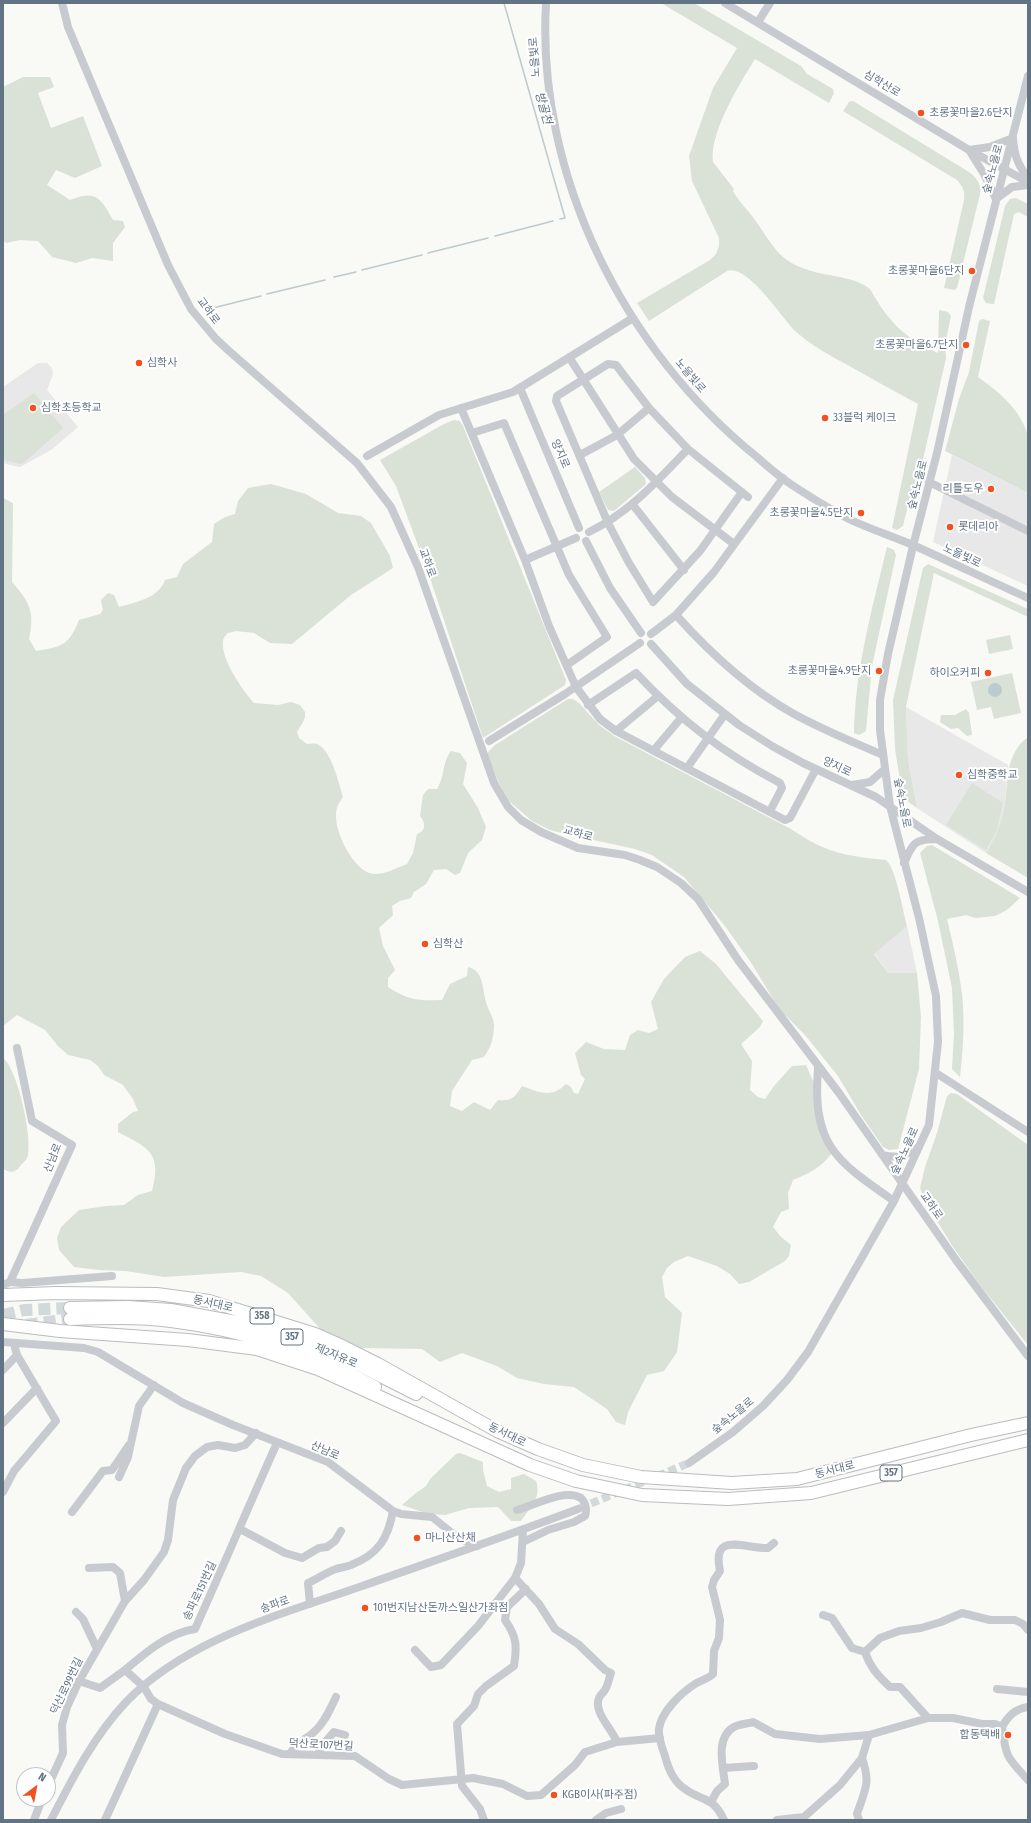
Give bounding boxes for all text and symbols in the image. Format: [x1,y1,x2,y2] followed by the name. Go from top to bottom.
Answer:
[527,36,543,78] street label: 노을빛로
[861,68,903,100] street label: 심학산로
[532,90,554,126] water label: 방골천
[929,106,1012,120] place label: 초롱꽃마을2.6단지
[916,108,926,118] marker: 초롱꽃마을2.6단지
[980,143,1006,195] street label: 숲속노을로
[888,264,964,278] place label: 초롱꽃마을6단지
[967,266,977,276] marker: 초롱꽃마을6단지
[194,295,222,327] street label: 교하로
[875,338,958,352] place label: 초롱꽃마을6.7단지
[961,340,971,350] marker: 초롱꽃마을6.7단지
[147,356,177,370] place label: 심학사
[672,356,708,396] street label: 노을빛로
[134,358,144,368] marker: 심학사
[41,401,102,415] place label: 심학초등학교
[28,403,38,413] marker: 심학초등학교
[833,411,896,425] place label: 33블럭 케이크
[820,413,830,423] marker: 33블럭 케이크
[548,437,572,471] street label: 양지로
[905,459,931,511] street label: 숲속노을로
[943,482,983,496] place label: 리틀도우
[986,484,996,494] marker: 리틀도우
[769,506,853,520] place label: 초롱꽃마을4.5단지
[856,508,866,518] marker: 초롱꽃마을4.5단지
[958,520,998,534] place label: 롯데리아
[945,522,955,532] marker: 롯데리아
[941,541,983,571] street label: 노을빛로
[416,546,438,580] street label: 교하로
[787,664,871,678] place label: 초롱꽃마을4.9단지
[874,666,884,676] marker: 초롱꽃마을4.9단지
[929,666,980,680] place label: 하이오커피
[983,668,993,678] marker: 하이오커피
[820,755,854,779] street label: 양지로
[967,768,1018,782] place label: 심학중학교
[954,770,964,780] marker: 심학중학교
[891,777,913,829] street label: 숲속노을로
[562,823,594,845] street label: 교하로
[433,937,463,951] place label: 심학산
[420,939,430,949] marker: 심학산
[888,1125,922,1177] street label: 숲속노을로
[41,1141,65,1175] street label: 산남로
[917,1190,945,1222] street label: 교하로
[192,1293,234,1315] street label: 동서대로
[250,1308,274,1324] road number: 358
[281,1329,303,1345] road number: 357
[313,1341,359,1371] street label: 제2자유로
[709,1395,757,1437] street label: 숲속노을로
[486,1420,528,1450] street label: 동서대로
[308,1439,342,1463] street label: 산남로
[814,1459,856,1481] street label: 동서대로
[880,1465,902,1481] road number: 357
[425,1531,476,1545] place label: 마니산산채
[412,1533,422,1543] marker: 마니산산채
[181,1559,219,1623] street label: 송파로151번길
[258,1594,292,1616] street label: 송파로
[373,1601,508,1615] place label: 101번지남산돈까스일산가좌점
[360,1603,370,1613] marker: 101번지남산돈까스일산가좌점
[48,1655,86,1717] street label: 덕산로99번길
[960,1728,1000,1742] place label: 합동택배
[1003,1730,1013,1740] marker: 합동택배
[288,1737,354,1753] street label: 덕산로107번길
[16,1767,56,1807] north arrow
[36,1770,48,1785] text: N
[562,1788,637,1802] place label: KGB이사(파주점)
[549,1790,559,1800] marker: KGB이사(파주점)

